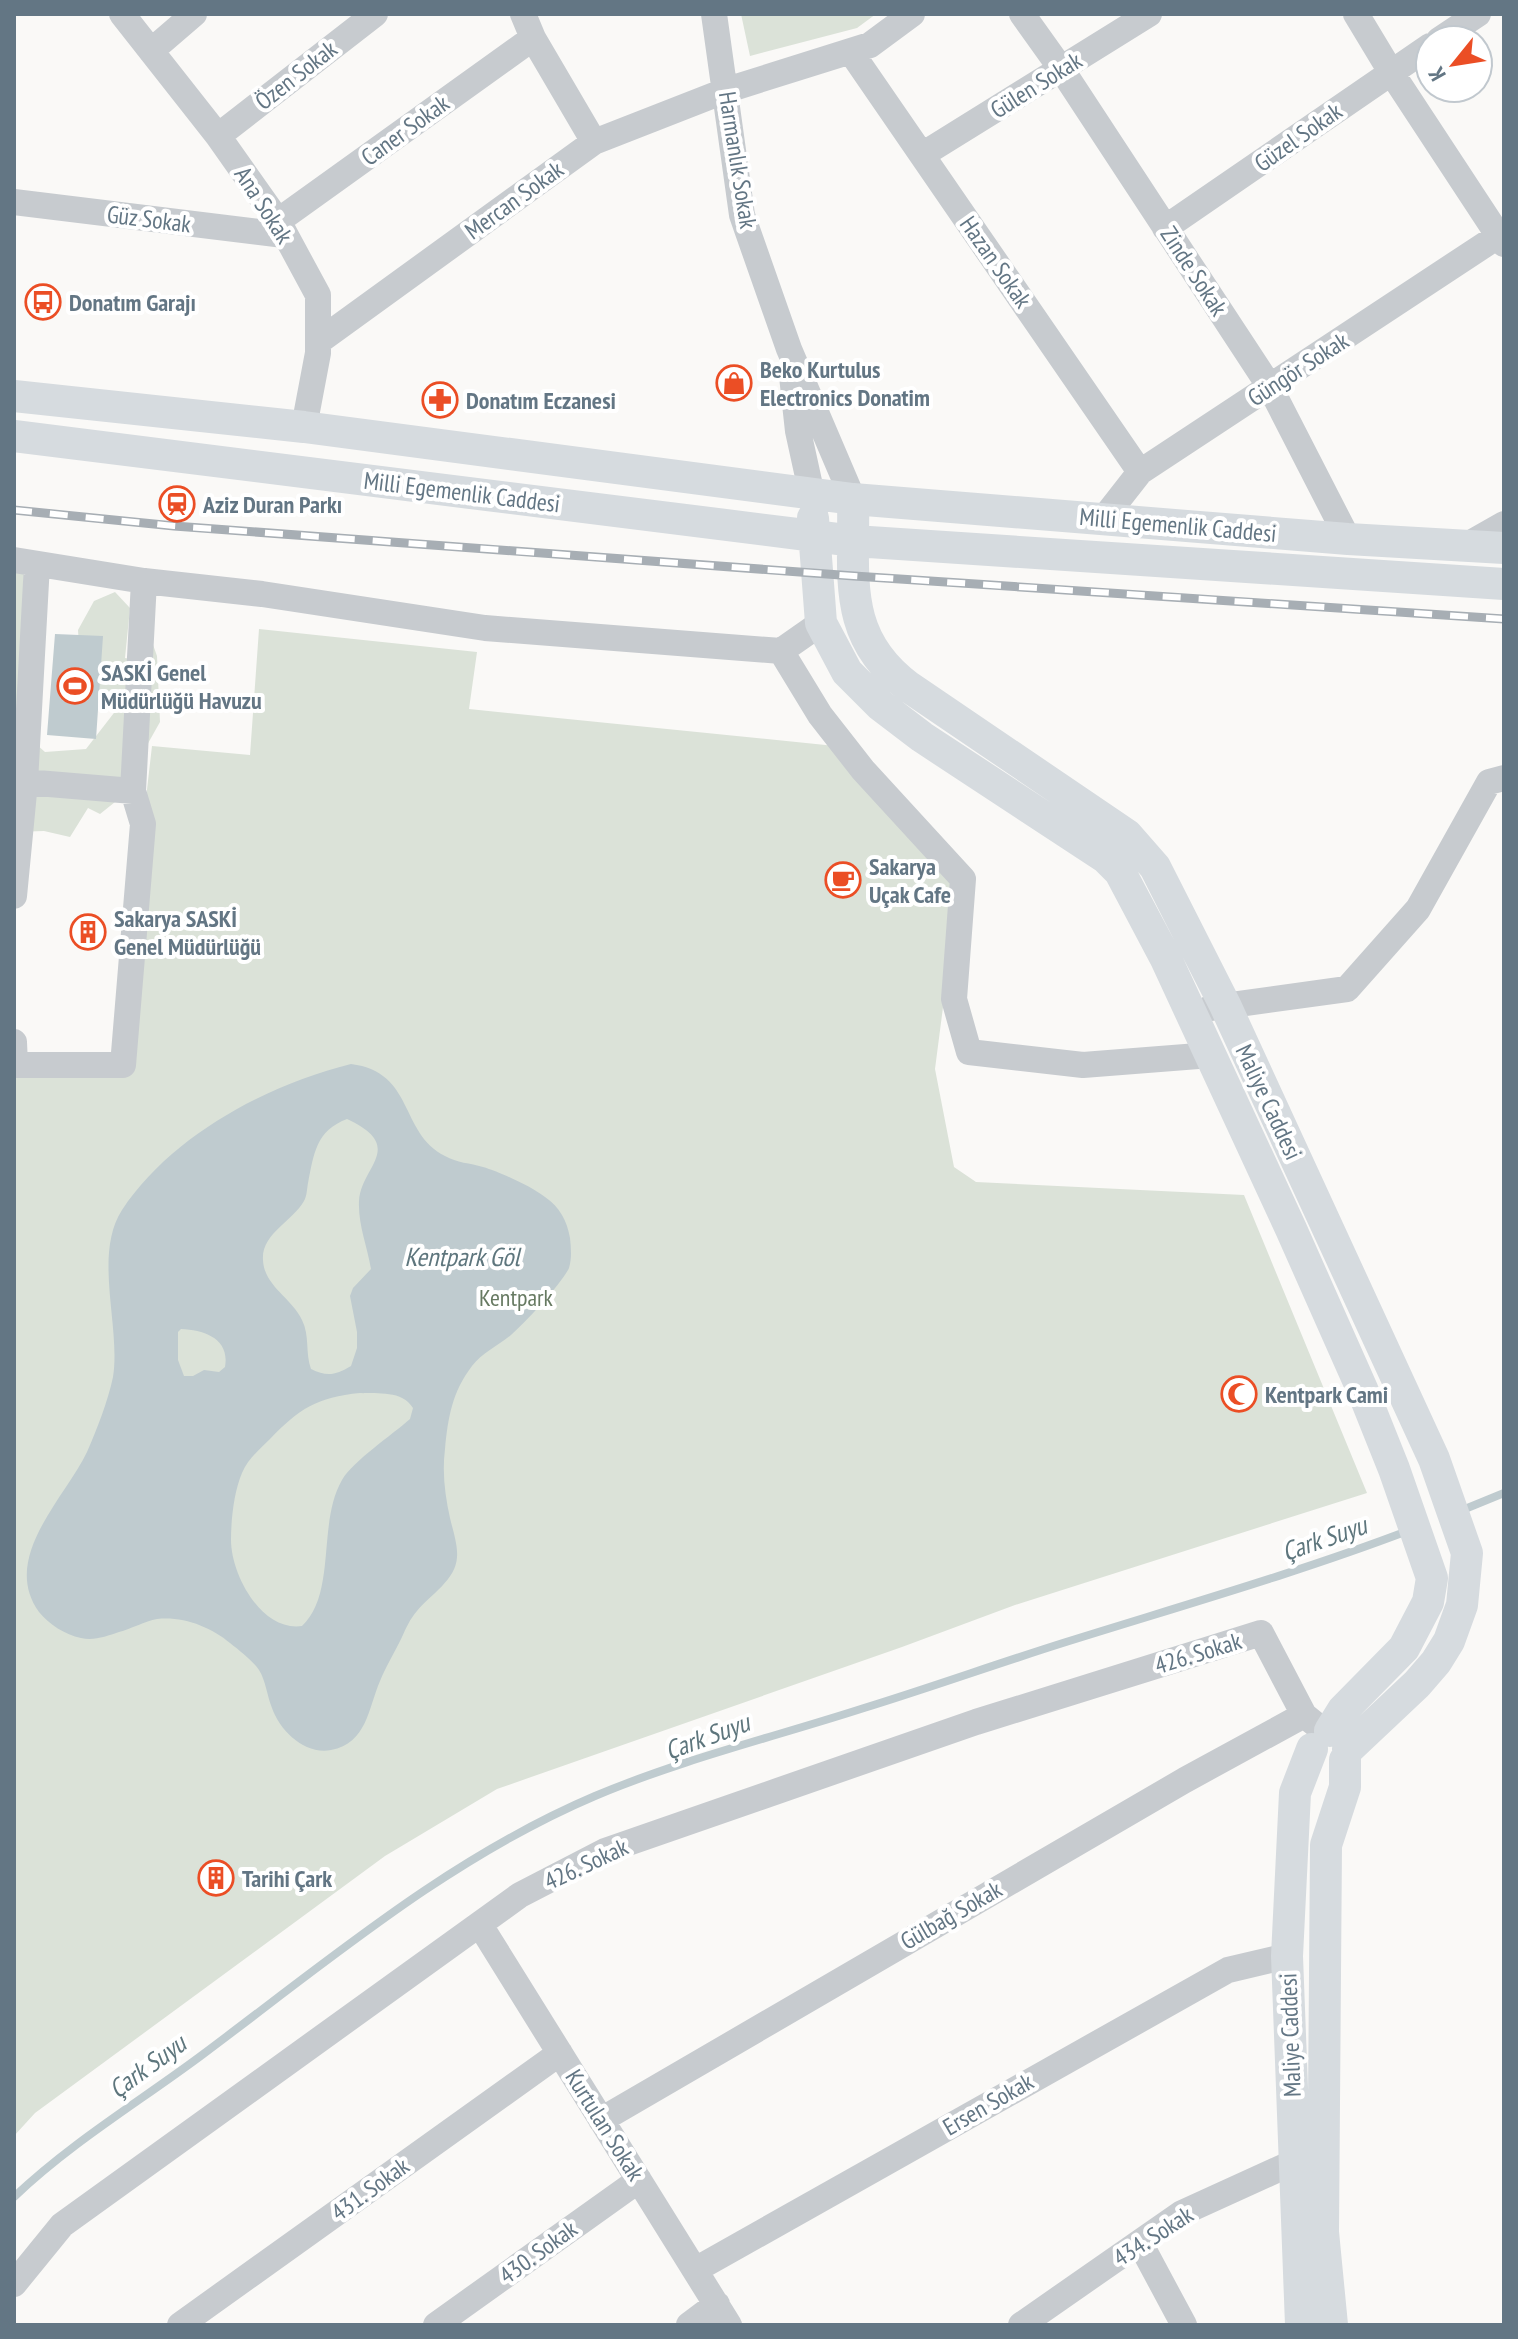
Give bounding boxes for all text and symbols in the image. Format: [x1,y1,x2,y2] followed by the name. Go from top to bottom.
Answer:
[1414,24,1494,104] north arrow
[249,33,344,117] street label: Özen Sokak
[984,44,1088,125] street label: Gülen Sokak
[1421,62,1452,86] text: K
[355,87,456,172] street label: Caner Sokak
[712,89,764,231] street label: Harmanlık Sokak
[1248,95,1348,178] street label: Güzel Sokak
[459,153,570,246] street label: Mercan Sokak
[228,161,301,250] street label: Ana Sokak
[105,198,193,240] street label: Güz Sokak
[953,210,1039,315] street label: Hazan Sokak
[1154,220,1235,322] street label: Zinde Sokak
[24,283,62,321] bus stop icon: Donatım Garajı
[69,287,196,318] place label: Donatım Garajı
[1242,325,1355,413] street label: Güngör Sokak
[760,354,930,413] place label: Beko Kurtulus Electronics Donatim
[715,364,753,402] shop icon: Beko Kurtulus Electronics Donatim
[421,381,459,419] pharmacy icon: Donatım Eczanesi
[466,385,616,416] place label: Donatım Eczanesi
[362,465,562,519] street label: Milli Egemenlik Caddesi
[158,485,196,523] station icon: Aziz Duran Parkı
[202,489,342,520] place label: Aziz Duran Parkı
[1078,501,1278,549] street label: Milli Egemenlik Caddesi
[101,657,262,716] place label: SASKİ Genel Müdürlüğü Havuzu
[56,667,94,705] sports icon: SASKİ Genel Müdürlüğü Havuzu
[869,851,951,910] place label: Sakarya Uçak Cafe
[824,861,862,899] cafe icon: Sakarya Uçak Cafe
[114,903,261,962] place label: Sakarya SASKİ Genel Müdürlüğü
[69,913,107,951] building icon: Sakarya SASKİ Genel Müdürlüğü
[1229,1039,1309,1165] street label: Maliye Caddesi
[405,1240,522,1273] water label: Kentpark Göl
[479,1282,554,1313] park label: Kentpark
[1220,1375,1258,1413] mosque icon: Kentpark Cami
[1265,1379,1388,1410] place label: Kentpark Cami
[1277,1508,1372,1568] water label: Çark Suyu
[1151,1625,1246,1681] street label: 426. Sokak
[660,1705,755,1766] water label: Çark Suyu
[539,1831,634,1897] street label: 426. Sokak
[197,1859,235,1897] building icon: Tarihi Çark
[242,1863,332,1894] place label: Tarihi Çark
[895,1873,1008,1956] street label: Gülbağ Sokak
[1272,1972,1308,2098] street label: Maliye Caddesi
[102,2026,193,2105] water label: Çark Suyu
[559,2064,652,2187] street label: Kurtulan Sokak
[937,2065,1039,2142] street label: Ersen Sokak
[325,2150,416,2228] street label: 431. Sokak
[1107,2198,1199,2273] street label: 434. Sokak
[493,2213,584,2291] street label: 430. Sokak

